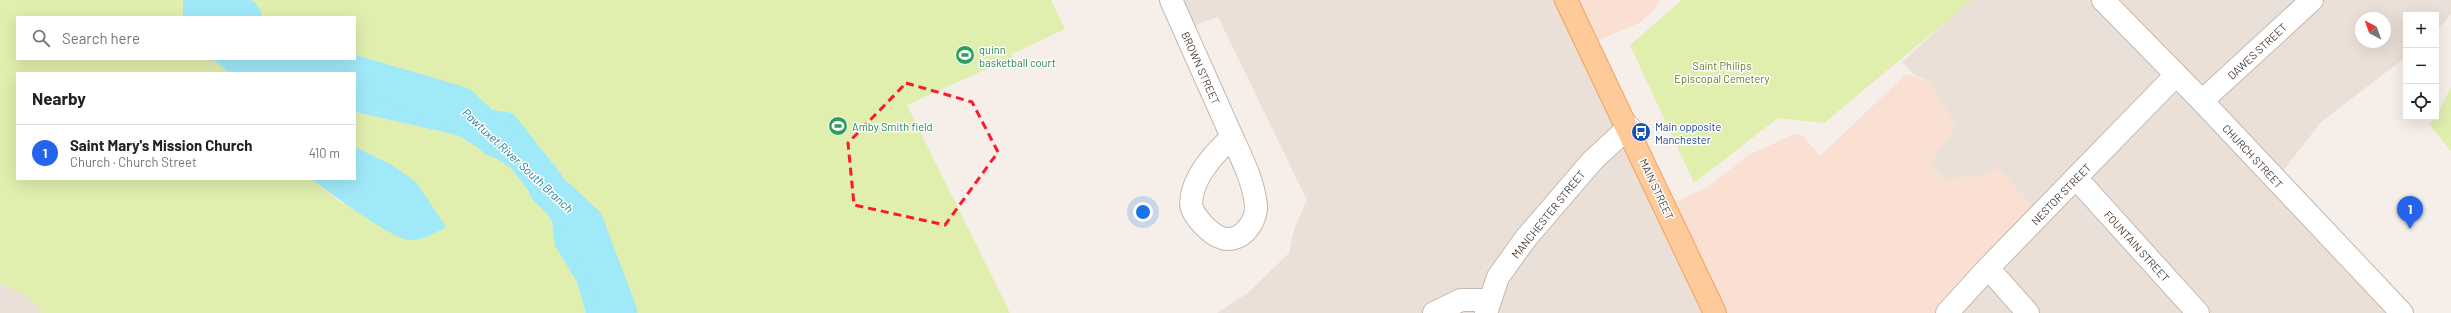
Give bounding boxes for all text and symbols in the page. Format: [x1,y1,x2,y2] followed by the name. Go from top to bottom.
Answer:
[2355,12,2391,48] north arrow
[2403,12,2439,120] map controls
[2403,12,2439,48] button: +
[16,16,356,60] search box
[2225,20,2289,82] street label: DAWES STREET
[30,27,52,49] icon: search
[62,29,140,47] text: Search here
[1179,30,1223,106] street label: BROWN STREET
[979,43,1056,69] place label: quinn basketball court
[954,44,976,66] sports icon: quinn basketball court
[2403,48,2439,84] button: −
[1674,59,1770,85] park label: Saint Philips Episcopal Cemetery
[2403,84,2439,120] button: locate
[32,88,86,108] text: Nearby
[460,105,576,215] water label: Pawtuxet River South Branch
[827,115,849,137] sports icon: Amby Smith field
[852,120,933,133] place label: Amby Smith field
[1655,120,1721,146] place label: Main opposite Manchester
[1630,121,1652,143] bus stop icon: Main opposite Manchester
[2220,121,2286,191] street label: CHURCH STREET
[70,136,253,154] text: Saint Mary's Mission Church
[43,145,47,161] text: 1
[309,145,340,161] text: 410 m
[70,154,197,170] text: Church · Church Street
[1637,156,1677,222] street label: MAIN STREET
[2028,161,2094,227] street label: NESTOR STREET
[1509,167,1587,261] street label: MANCHESTER STREET
[2397,196,2423,229] pin: 1
[1133,202,1153,222] your location
[2102,208,2172,284] street label: FOUNTAIN STREET

